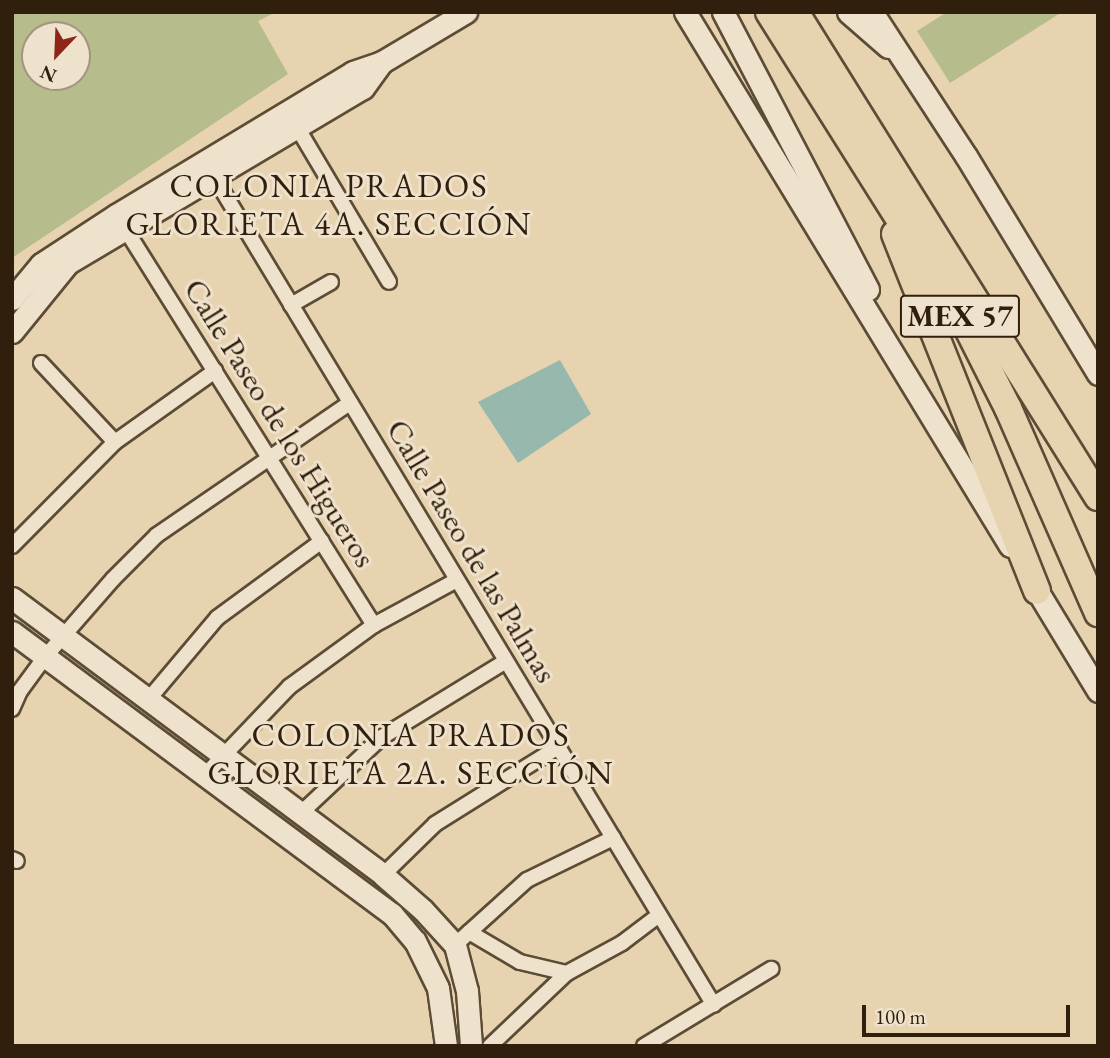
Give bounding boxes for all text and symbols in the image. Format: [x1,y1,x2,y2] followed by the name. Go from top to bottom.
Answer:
[21,21,91,91] north arrow
[36,59,60,88] text: N
[128,166,530,244] district label: COLONIA PRADOS GLORIETA 4A. SECCIÓN
[176,272,384,574] street label: Calle Paseo de los Higueros
[899,290,1021,342] road number: MEX 57
[378,413,566,689] street label: Calle Paseo de las Palmas
[210,715,612,793] district label: COLONIA PRADOS GLORIETA 2A. SECCIÓN
[865,992,1073,1036] scale bar
[875,1003,926,1030] text: 100 m

